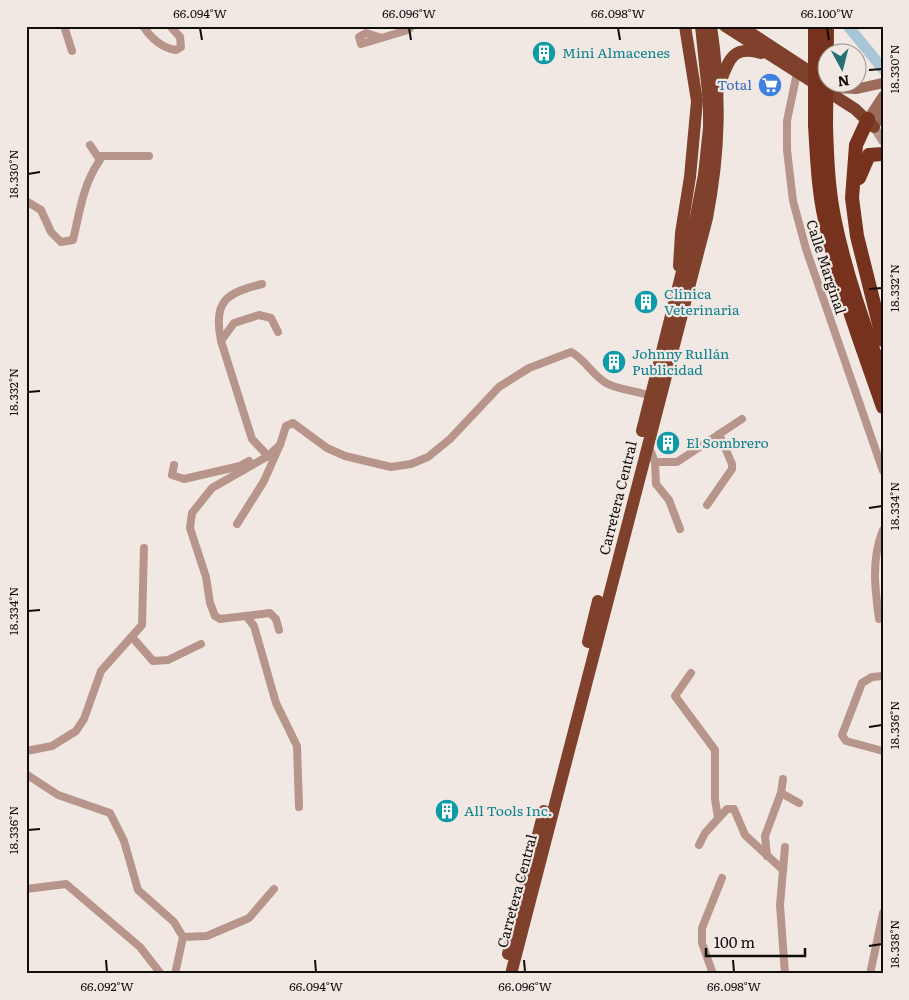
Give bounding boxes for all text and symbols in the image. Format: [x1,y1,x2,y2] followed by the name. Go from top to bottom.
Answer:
[173,4,227,22] text: 66.094°W
[382,4,436,22] text: 66.096°W
[591,4,645,22] text: 66.098°W
[801,4,853,22] text: 66.100°W
[531,40,557,66] building icon: Mini Almacenes
[562,42,670,62] place label: Mini Almacenes
[816,42,866,92] north arrow
[885,44,903,94] text: 18.330°N
[836,71,851,93] text: N
[757,72,783,98] supermarket icon: Total
[717,74,752,94] place label: Total
[4,149,22,199] text: 18.330°N
[802,217,852,317] street label: Calle Marginal
[885,264,903,312] text: 18.332°N
[664,283,740,319] place label: Clínica Veterinaria
[633,289,659,315] building icon: Clínica Veterinaria
[632,343,729,379] place label: Johnny Rullán Publicidad
[601,349,627,375] building icon: Johnny Rullán Publicidad
[4,368,22,416] text: 18.332°N
[655,430,681,456] building icon: El Sombrero
[686,432,769,452] place label: El Sombrero
[593,438,641,557] street label: Carretera Central
[885,482,903,530] text: 18.334°N
[4,587,22,635] text: 18.334°N
[885,701,903,749] text: 18.336°N
[434,798,460,824] building icon: All Tools Inc.
[464,800,552,820] place label: All Tools Inc.
[4,806,22,854] text: 18.336°N
[491,831,541,950] street label: Carretera Central
[885,920,903,968] text: 18.338°N
[706,925,805,957] scale bar
[714,930,755,953] text: 100 m
[80,977,134,995] text: 66.092°W
[289,977,343,995] text: 66.094°W
[498,977,552,995] text: 66.096°W
[707,977,761,995] text: 66.098°W

